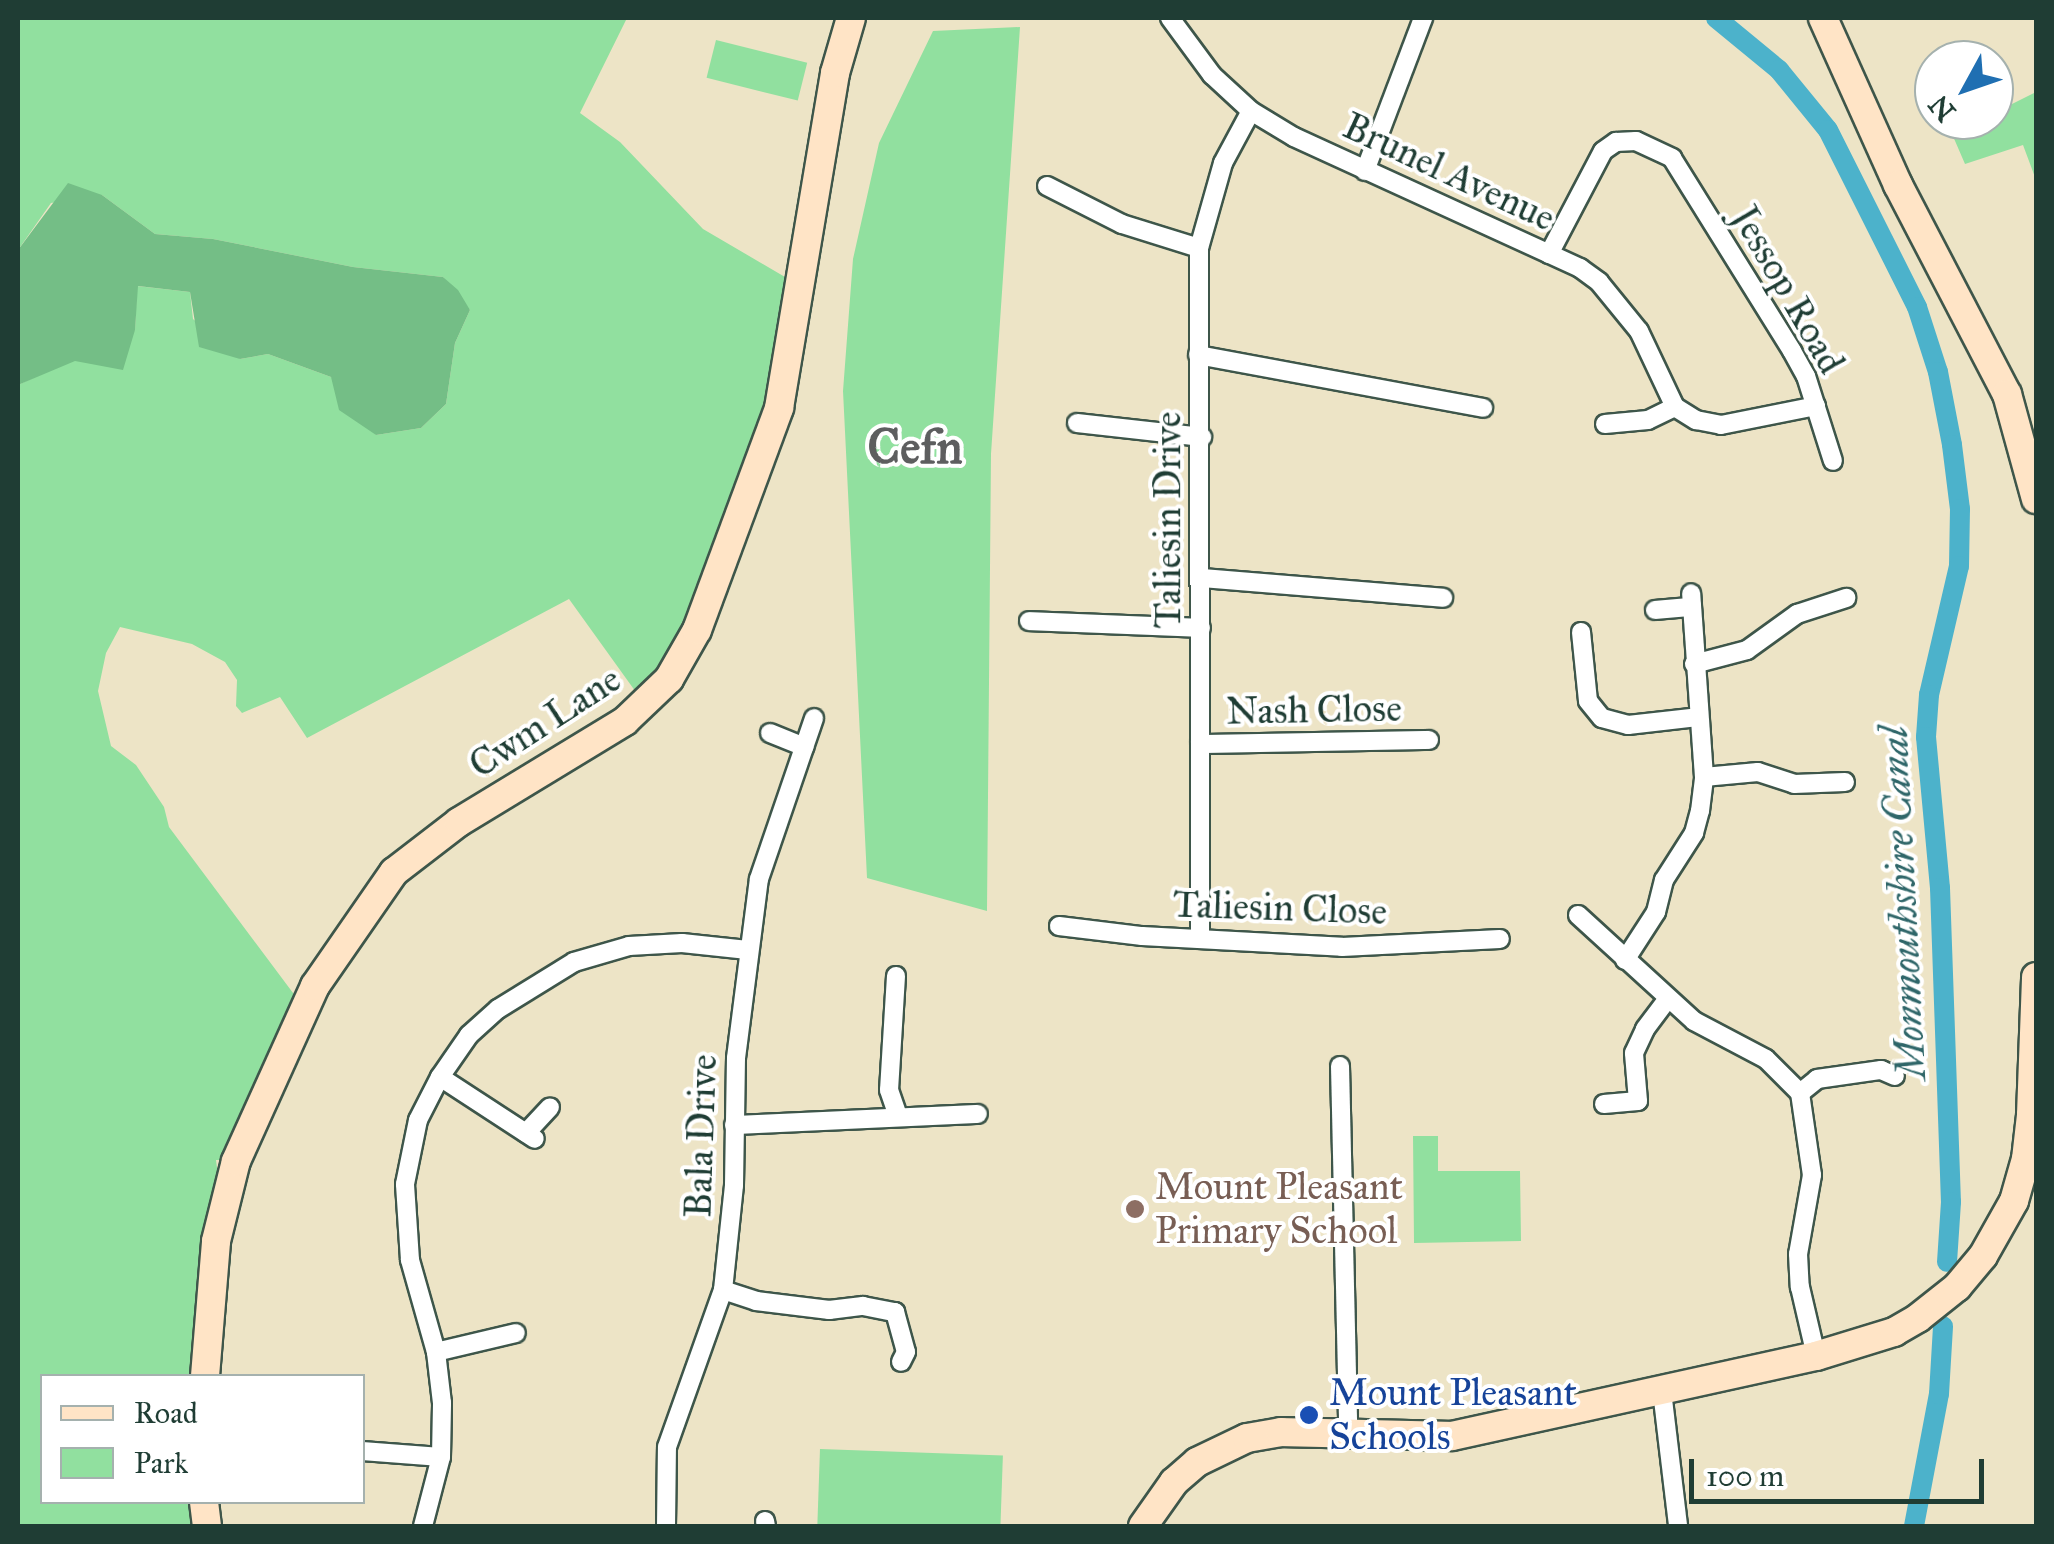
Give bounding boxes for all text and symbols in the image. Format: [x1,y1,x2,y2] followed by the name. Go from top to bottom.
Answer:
[1914,40,2014,140] north arrow
[1921,88,1963,129] text: N
[1336,103,1562,241] street label: Brunel Avenue
[1722,198,1854,382] street label: Jessop Road
[1145,411,1191,629] street label: Taliesin Drive
[868,418,962,476] district label: Cefn
[461,656,629,788] street label: Cwm Lane
[1226,686,1402,734] street label: Nash Close
[1870,725,1936,1081] water label: Monmouthshire Canal
[1172,881,1388,935] street label: Taliesin Close
[675,1053,727,1219] street label: Bala Drive
[1155,1164,1403,1254] place label: Mount Pleasant Primary School
[1124,1198,1146,1220] marker: Mount Pleasant Primary School
[1329,1370,1577,1460] place label: Mount Pleasant Schools
[40,1374,365,1504] legend
[134,1395,198,1431] text: Road
[1298,1404,1320,1426] marker: Mount Pleasant Schools
[1694,1439,1989,1501] scale bar
[134,1445,188,1481] text: Park
[1706,1458,1784,1494] text: 100 m

